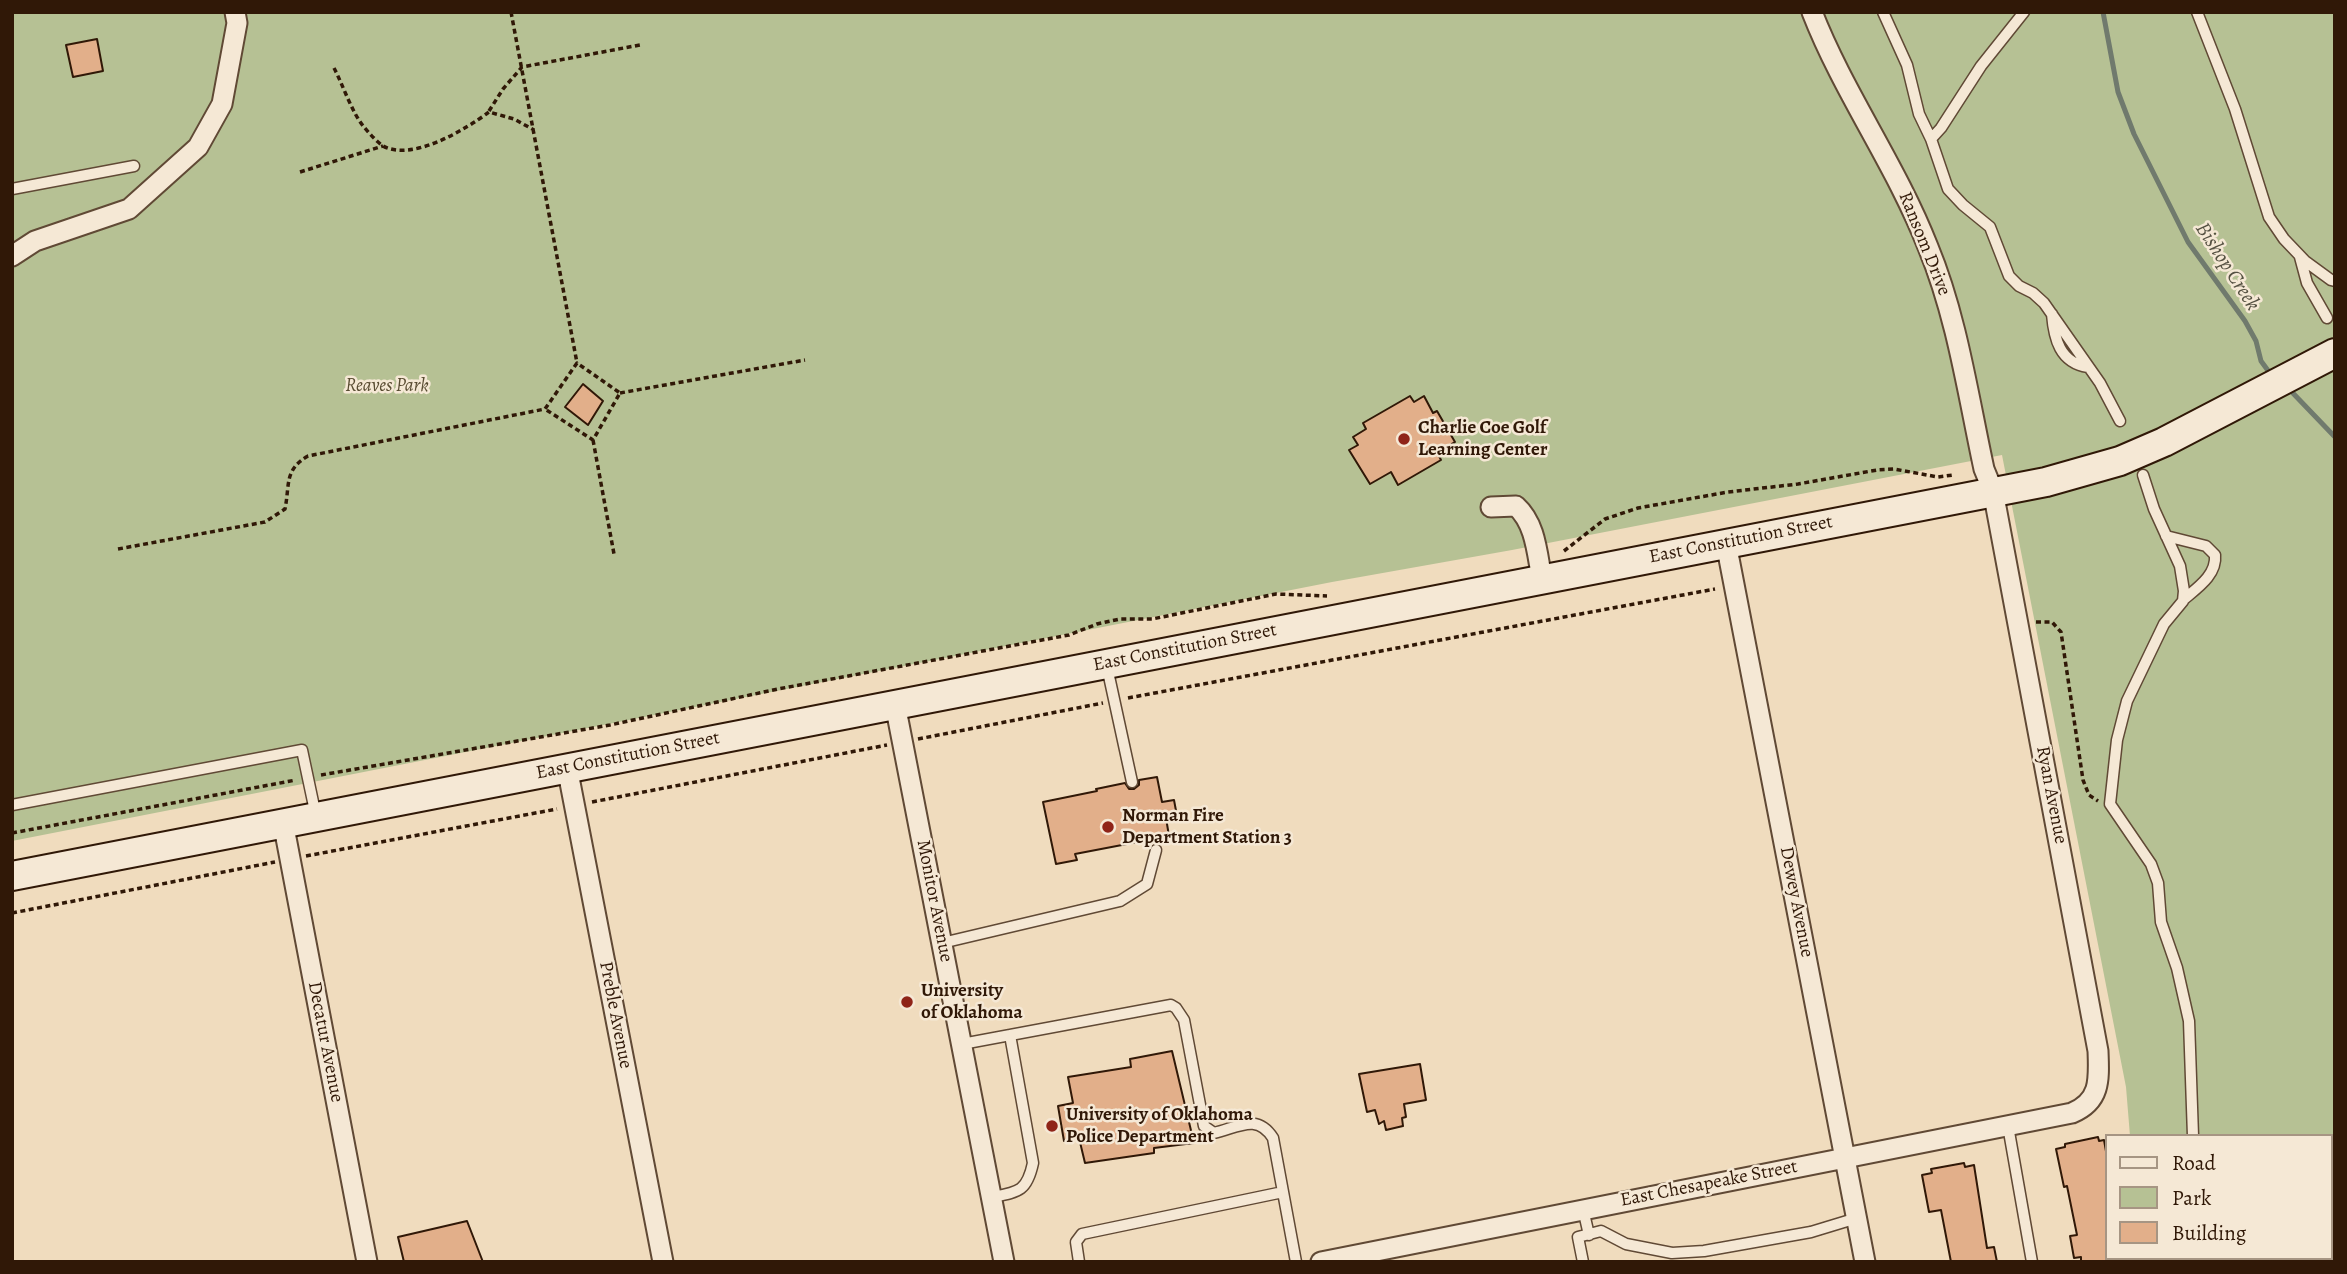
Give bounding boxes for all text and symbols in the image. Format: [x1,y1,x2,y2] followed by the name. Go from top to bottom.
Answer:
[1893,189,1955,299] street label: Ransom Drive
[2189,218,2265,316] water label: Bishop Creek
[345,375,429,397] park label: Reaves Park
[1418,417,1547,461] place label: Charlie Coe Golf Learning Center
[1396,431,1412,447] marker: Charlie Coe Golf Learning Center
[1647,511,1835,569] street label: East Constitution Street
[1091,619,1279,677] street label: East Constitution Street
[534,727,722,785] street label: East Constitution Street
[2030,744,2072,846] street label: Ryan Avenue
[1122,805,1292,849] place label: Norman Fire Department Station 3
[1100,819,1116,835] marker: Norman Fire Department Station 3
[911,838,957,964] street label: Monitor Avenue
[1774,845,1818,959] street label: Dewey Avenue
[593,959,637,1071] street label: Preble Avenue
[302,980,348,1104] street label: Decatur Avenue
[921,980,1023,1024] place label: University of Oklahoma
[899,994,915,1010] marker: University of Oklahoma
[1066,1104,1253,1148] place label: University of Oklahoma Police Department
[1044,1118,1060,1134] marker: University of Oklahoma Police Department
[2106,1134,2333,1260] legend
[2172,1149,2216,1177] text: Road
[1619,1156,1799,1212] street label: East Chesapeake Street
[2172,1184,2211,1212] text: Park
[2172,1219,2246,1247] text: Building

